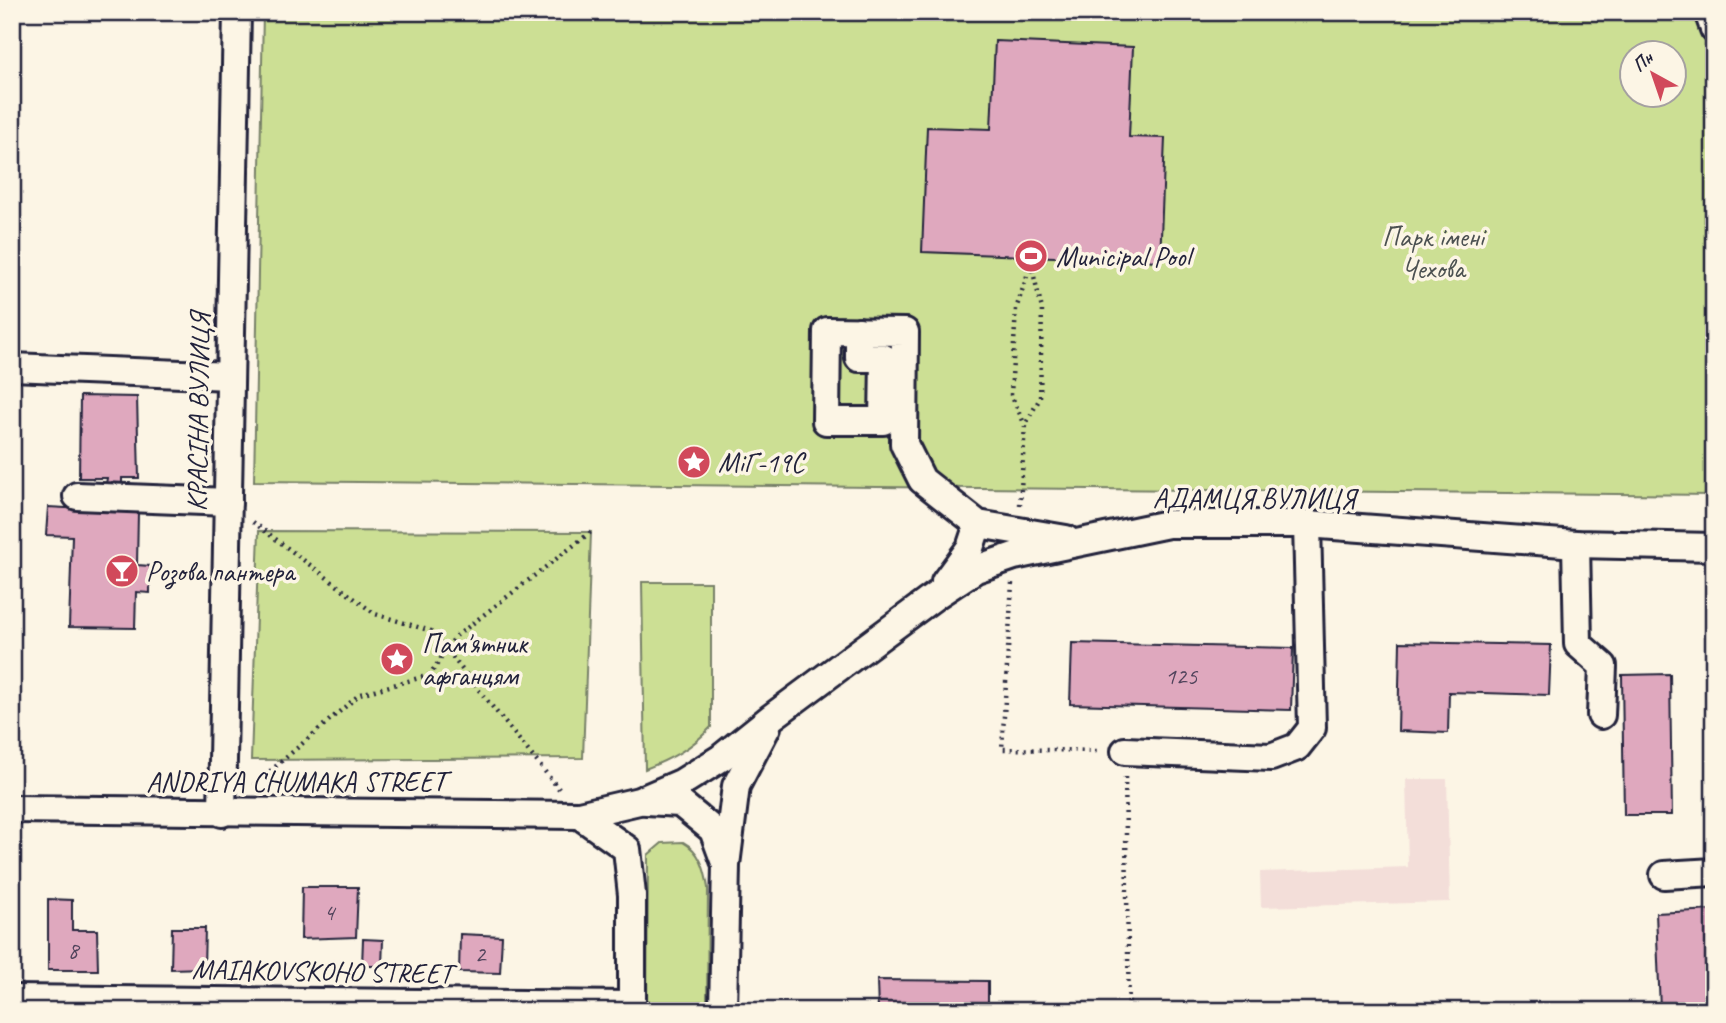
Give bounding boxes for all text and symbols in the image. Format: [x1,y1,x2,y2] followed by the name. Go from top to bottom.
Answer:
[1618,38,1688,108] north arrow
[1627,45,1659,77] text: Пн
[1382,219,1488,286] park label: Парк імені Чехова
[1012,237,1050,275] sports icon: Municipal Pool
[1056,239,1195,274] place label: Municipal Pool
[179,308,217,512] street label: КРАСІНА ВУЛИЦЯ
[675,443,713,481] place icon: МіГ-19С
[718,445,807,480] place label: МіГ-19С
[1153,481,1359,516] street label: АДАМЦЯ ВУЛИЦЯ
[103,552,141,590] bar icon: Розова пантера
[146,554,297,590] place label: Розова пантера
[422,626,529,693] place label: Пам'ятник афганцям
[378,640,416,678] place icon: Пам'ятник афганцям
[1165,661,1198,691] house number: 125
[146,764,453,799] street label: ANDRIYA CHUMAKA STREET
[324,897,337,927] house number: 4
[68,935,81,965] house number: 8
[475,939,488,969] house number: 2
[192,951,459,991] street label: MAIAKOVSKOHO STREET

